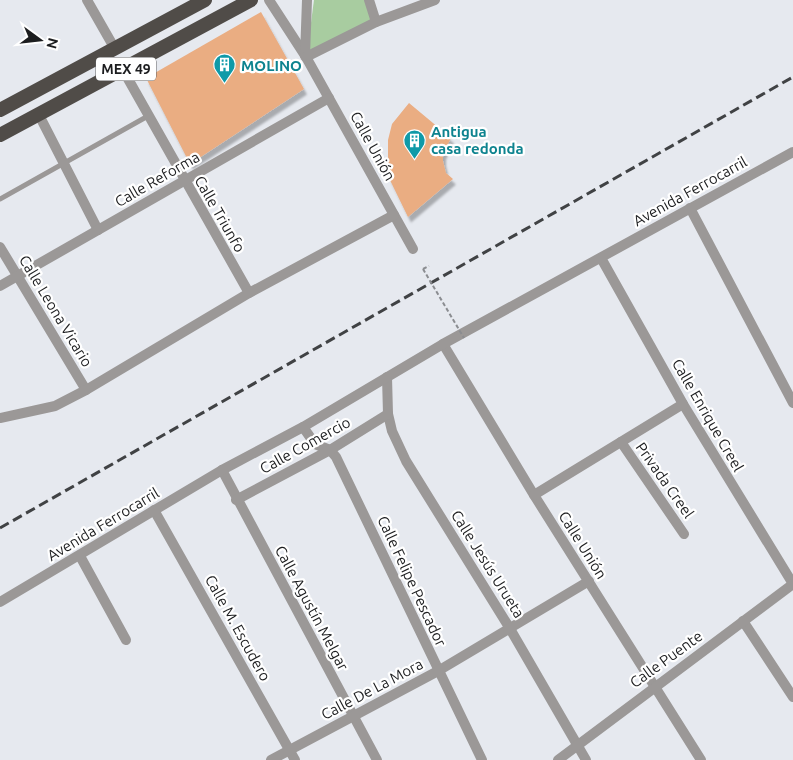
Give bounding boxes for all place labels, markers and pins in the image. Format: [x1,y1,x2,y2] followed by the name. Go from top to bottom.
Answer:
[213,53,237,84] building icon: MOLINO
[241,57,302,74] place label: MOLINO
[431,123,524,157] place label: Antigua casa redonda
[403,128,427,159] building icon: Antigua casa redonda

